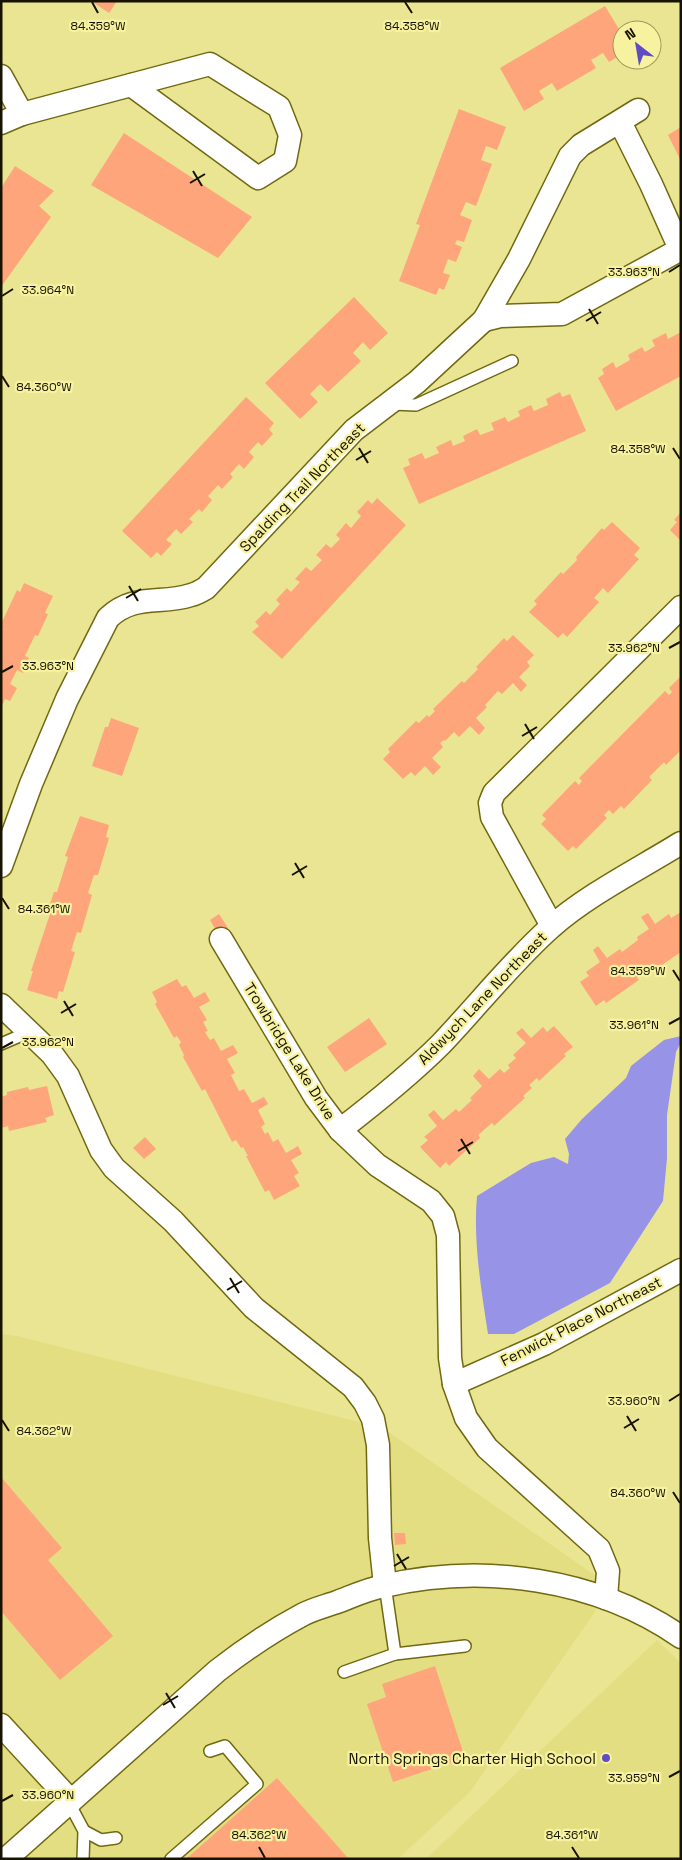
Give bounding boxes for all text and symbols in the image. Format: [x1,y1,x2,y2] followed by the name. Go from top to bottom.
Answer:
[71,18,126,34] text: 84.359°W
[385,18,440,34] text: 84.358°W
[612,20,662,70] north arrow
[622,24,639,44] text: N
[608,264,660,280] text: 33.963°N
[22,282,74,298] text: 33.964°N
[16,379,72,395] text: 84.360°W
[235,418,369,556] street label: Spalding Trail Northeast
[611,441,666,457] text: 84.358°W
[608,640,660,656] text: 33.962°N
[22,658,74,674] text: 33.963°N
[18,901,71,917] text: 84.361°W
[413,927,551,1069] street label: Aldwych Lane Northeast
[611,963,666,979] text: 84.359°W
[240,979,340,1123] street label: Trowbridge Lake Drive
[609,1017,659,1033] text: 33.961°N
[22,1034,74,1050] text: 33.962°N
[497,1272,665,1370] street label: Fenwick Place Northeast
[608,1393,660,1409] text: 33.960°N
[17,1423,72,1439] text: 84.362°W
[610,1485,666,1501] text: 84.360°W
[349,1749,596,1768] place label: North Springs Charter High School
[600,1752,612,1764] marker: North Springs Charter High School
[608,1770,660,1786] text: 33.959°N
[22,1787,74,1803] text: 33.960°N
[232,1827,287,1843] text: 84.362°W
[546,1827,599,1843] text: 84.361°W

